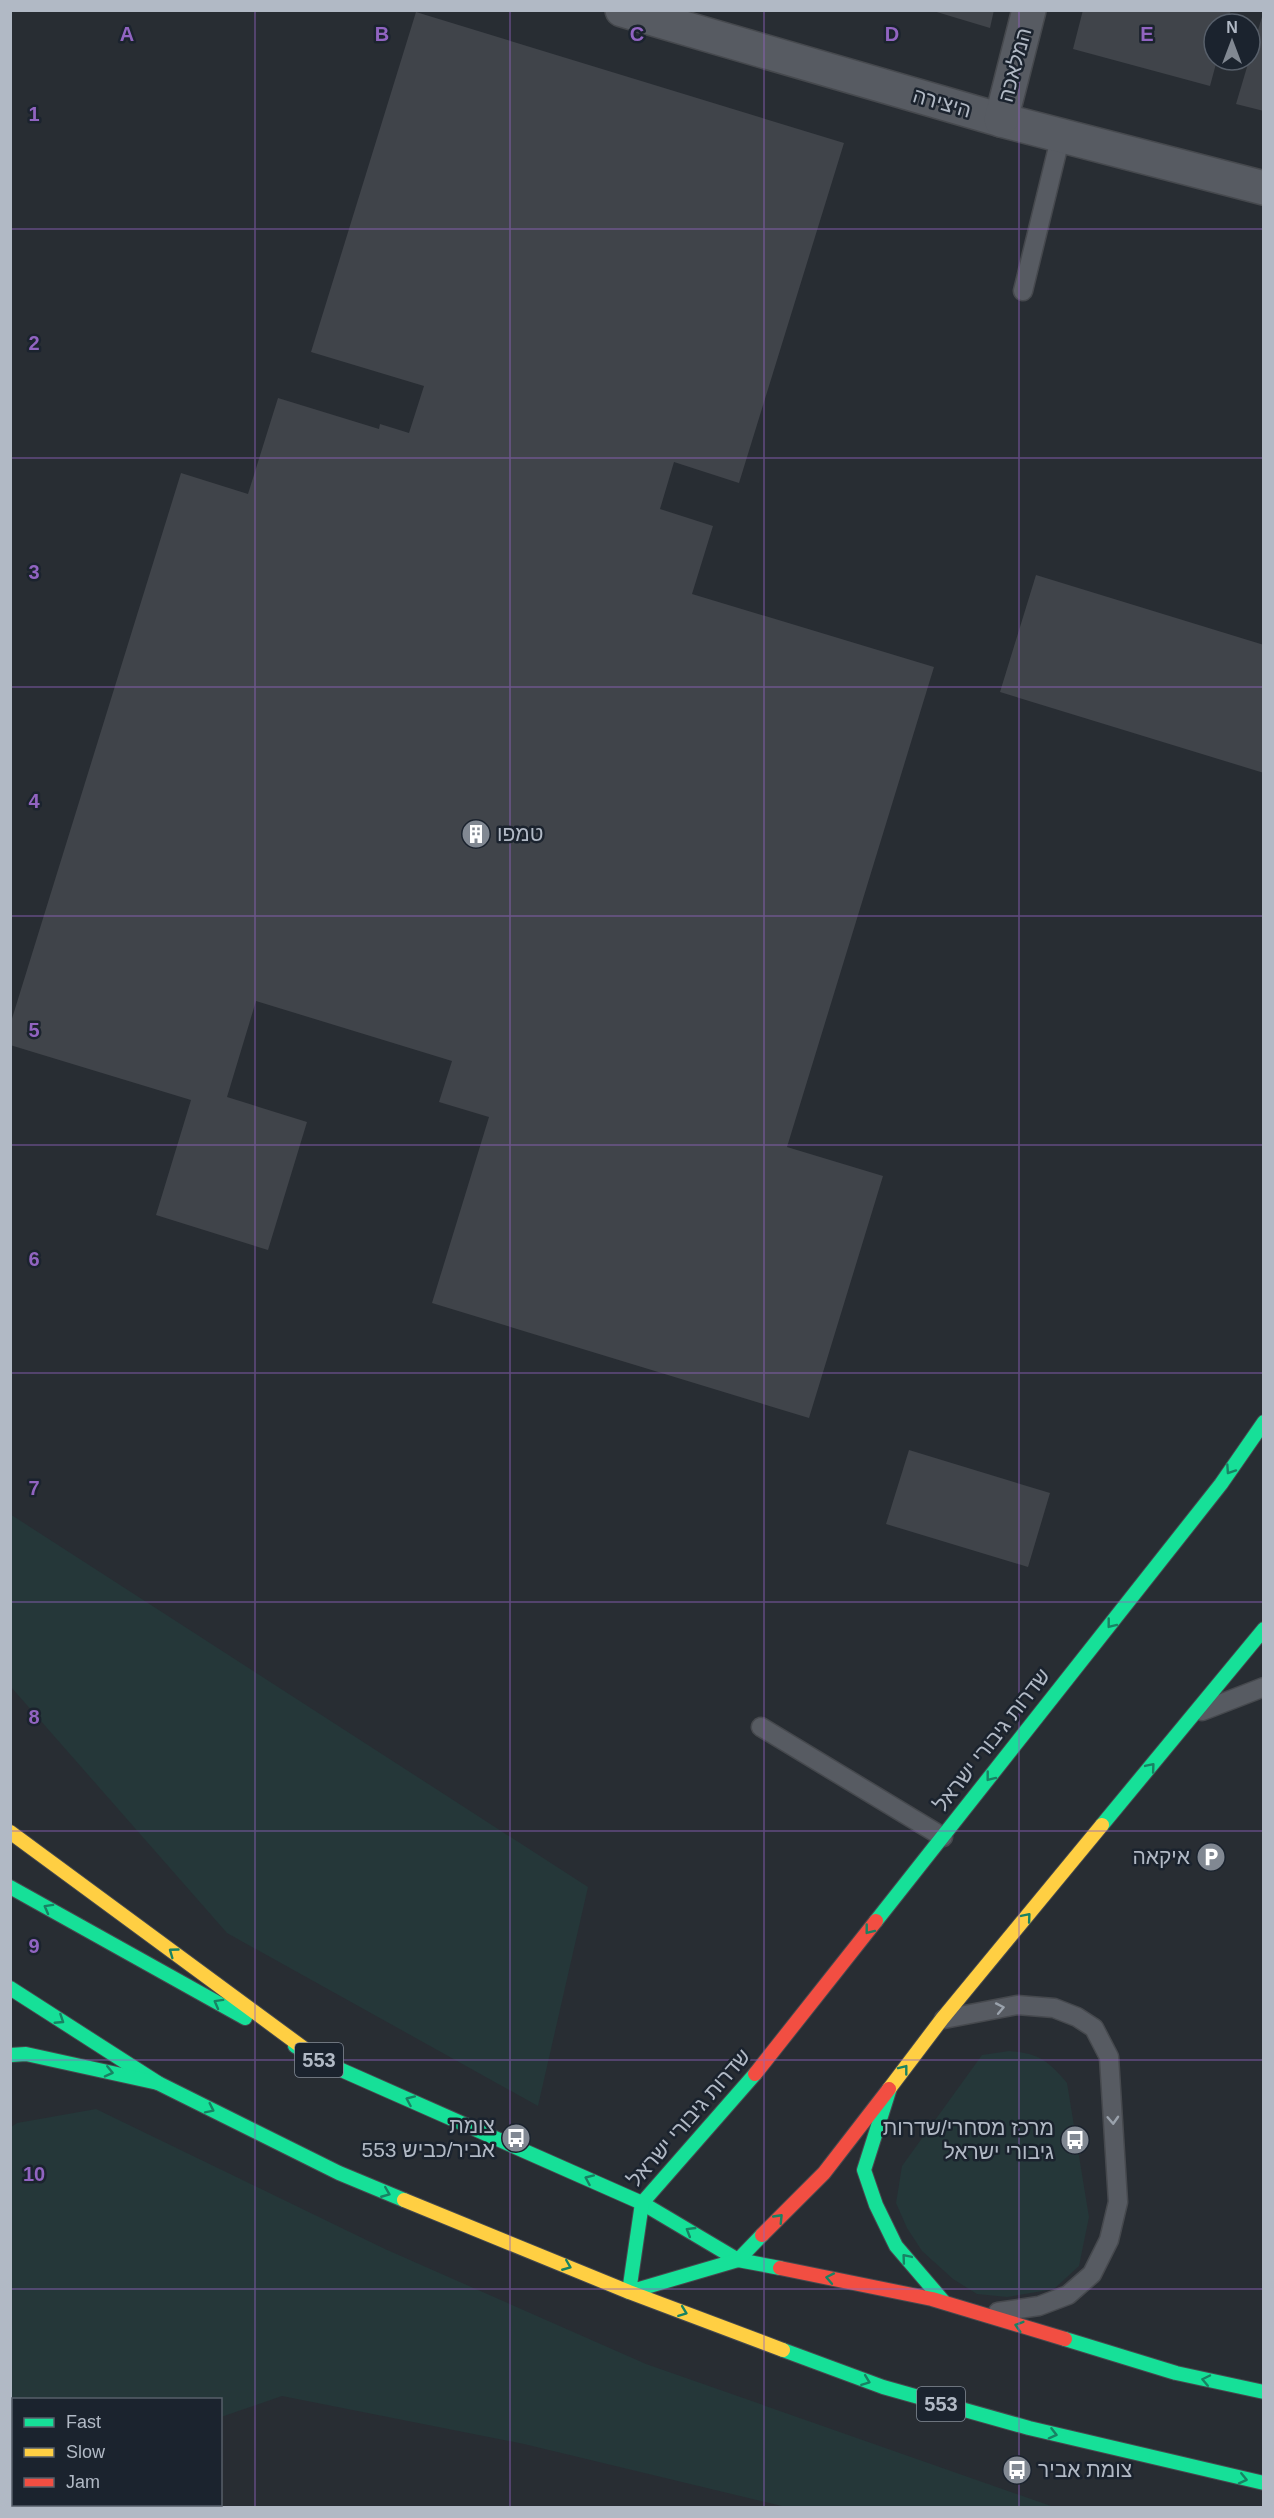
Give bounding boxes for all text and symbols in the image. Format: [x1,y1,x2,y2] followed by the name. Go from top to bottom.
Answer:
[1202,12,1262,72] north arrow
[1226,19,1238,36] text: N
[120,23,134,45] text: A
[375,23,389,45] text: B
[630,23,644,45] text: C
[885,23,899,45] text: D
[1140,23,1154,45] text: E
[994,25,1035,105] street label: המלאכה
[910,83,974,122] street label: היצירה
[28,103,40,125] text: 1
[28,332,40,354] text: 2
[28,561,40,583] text: 3
[28,790,40,812] text: 4
[460,818,492,850] building icon: טמפו
[497,822,543,845] place label: טמפו
[28,1019,40,1041] text: 5
[28,1248,40,1270] text: 6
[1226,1464,1238,1474] one-way arrow
[28,1477,40,1499] text: 7
[1107,1617,1118,1628] one-way arrow
[929,1664,1054,1815] street label: שדרות גיבורי ישראל
[28,1706,40,1728] text: 8
[1144,1763,1155,1774] one-way arrow
[986,1770,997,1781] one-way arrow
[1195,1841,1227,1873] parking icon: איקאה
[1132,1845,1190,1868] place label: איקאה
[43,1904,54,1915] one-way arrow
[1020,1913,1031,1924] one-way arrow
[866,1923,877,1934] one-way arrow
[28,1935,40,1957] text: 9
[168,1948,179,1959] one-way arrow
[214,1999,224,2010] one-way arrow
[994,2002,1004,2015] one-way arrow
[53,2012,64,2023] one-way arrow
[295,2043,343,2077] road number: 553
[623,2044,754,2191] street label: שדרות גיבורי ישראל
[104,2065,114,2078] one-way arrow
[897,2065,908,2076] one-way arrow
[406,2096,417,2108] one-way arrow
[204,2102,215,2114] one-way arrow
[361,2114,495,2161] place label: צומת אביר/כביש 553
[1106,2115,1119,2124] one-way arrow
[883,2116,1054,2163] place label: מרכז מסחרי/שדרות גיבורי ישראל
[500,2122,532,2154] bus stop icon: צומת אביר/כביש 553
[1059,2124,1091,2156] bus stop icon: מרכז מסחרי/שדרות גיבורי ישראל
[23,2163,45,2185] text: 10
[584,2174,595,2186] one-way arrow
[380,2186,391,2198] one-way arrow
[772,2215,783,2225] one-way arrow
[686,2227,696,2239] one-way arrow
[903,2254,914,2265] one-way arrow
[561,2259,572,2271] one-way arrow
[826,2272,836,2285] one-way arrow
[677,2305,688,2317] one-way arrow
[1014,2321,1025,2333] one-way arrow
[860,2374,871,2386] one-way arrow
[1202,2374,1212,2387] one-way arrow
[917,2387,965,2421] road number: 553
[12,2398,222,2506] legend
[66,2412,101,2432] text: Fast
[1048,2427,1058,2440] one-way arrow
[66,2442,106,2462] text: Slow
[1001,2454,1033,2486] bus stop icon: צומת אביר
[1038,2458,1132,2481] place label: צומת אביר
[1238,2471,1248,2484] one-way arrow
[66,2472,100,2492] text: Jam

